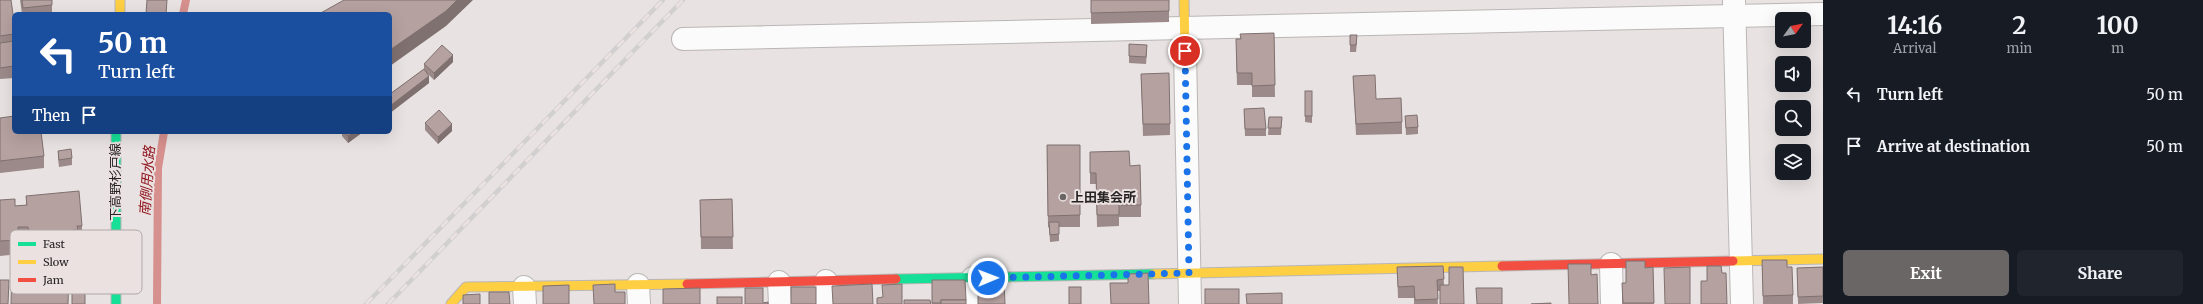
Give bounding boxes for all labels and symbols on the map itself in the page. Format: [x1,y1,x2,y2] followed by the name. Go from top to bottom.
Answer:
[1775,12,1811,48] north arrow
[1168,34,1202,68] pin
[107,143,124,221] street label: 下高野杉戸線
[136,144,158,217] water label: 南側用水路
[1071,189,1136,206] place label: 上田集会所
[1058,192,1068,202] marker: 上田集会所
[10,230,142,294] legend
[43,237,66,251] text: Fast
[43,255,69,269] text: Slow
[967,257,1009,299] position arrow
[42,273,64,287] text: Jam

